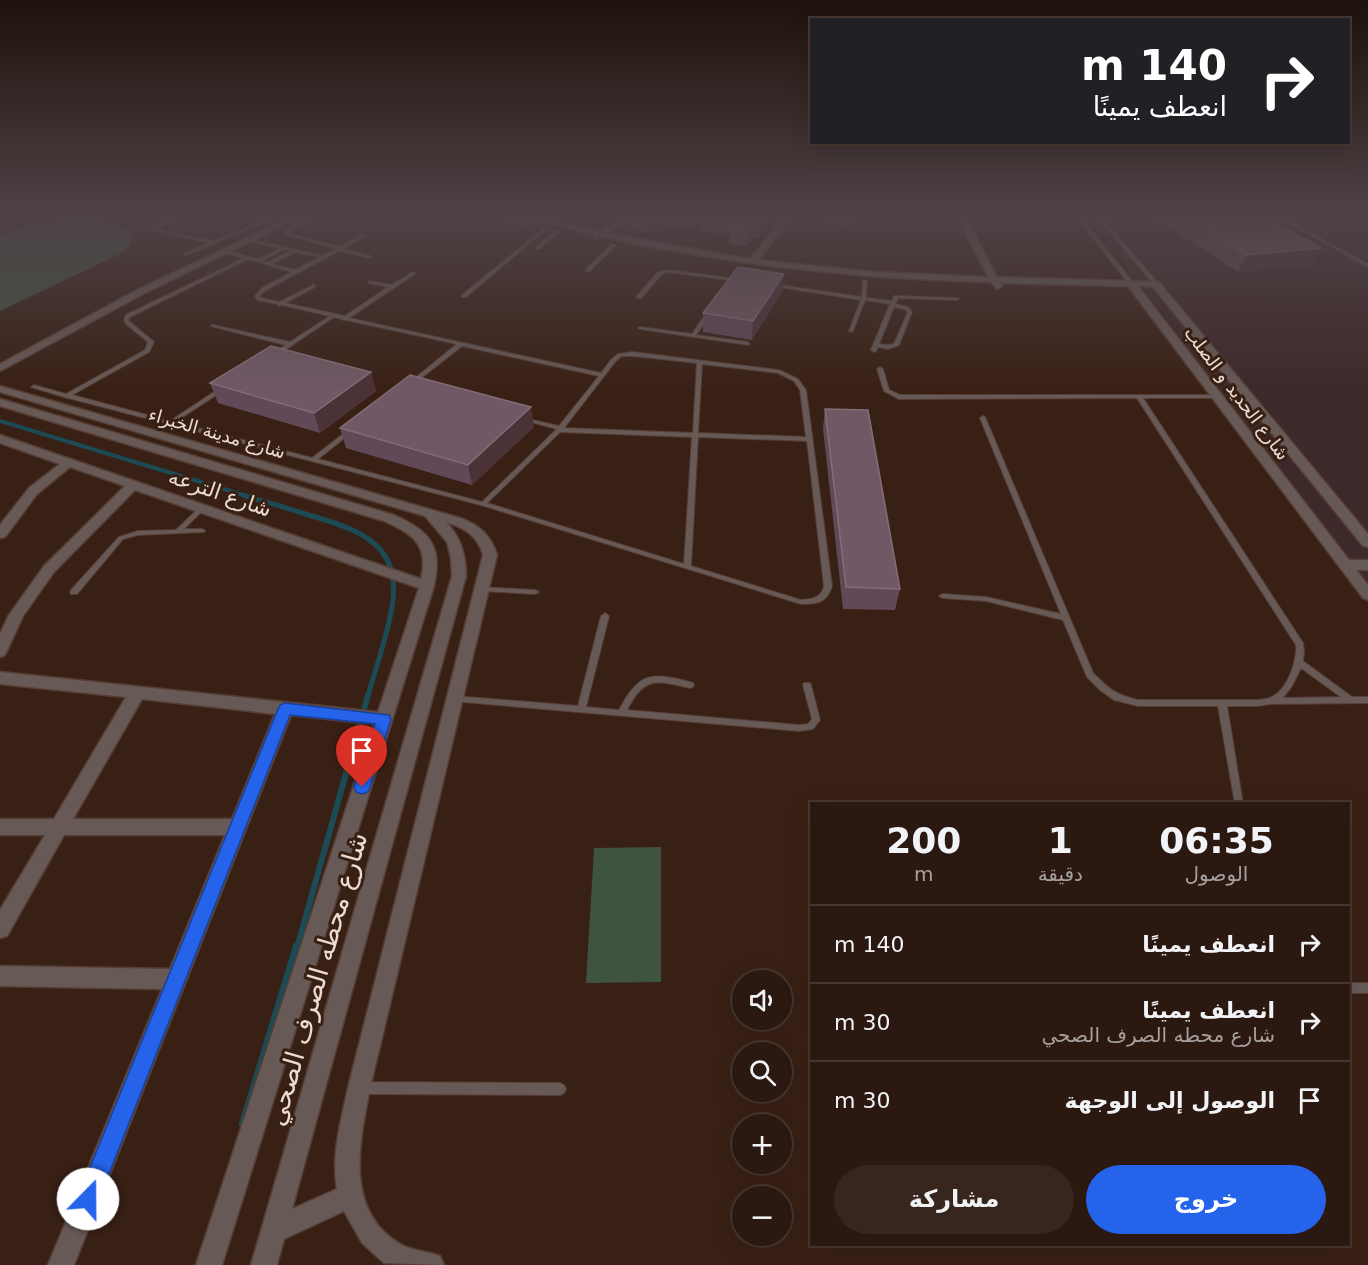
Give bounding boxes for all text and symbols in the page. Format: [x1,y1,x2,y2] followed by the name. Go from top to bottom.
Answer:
[1081,41,1227,90] text: 140 m
[1248,42,1326,120] icon: right
[1093,91,1227,122] text: انعطف يمينًا
[1179,322,1294,464] street label: شارع الحديد و الصلب
[146,403,288,464] street label: شارع مدينة الخبراء
[165,464,275,522] street label: شارع الترعه
[336,725,387,787] pin
[345,734,378,767] icon: arrive
[886,820,961,861] text: 200
[1048,820,1073,861] text: 1
[1159,820,1274,861] text: 06:35
[261,829,374,1129] street label: شارع محطه الصرف الصحي
[914,862,934,886] text: m
[1038,862,1083,886] text: دقيقة
[1185,862,1248,886] text: الوصول
[1293,928,1326,961] icon: right
[834,932,904,957] text: 140 m
[1142,932,1275,957] text: انعطف يمينًا
[732,970,792,1246] map controls
[732,970,792,1030] button: sound
[1142,998,1275,1023] text: انعطف يمينًا
[1293,1006,1326,1039] icon: right
[834,1010,890,1035] text: 30 m
[1041,1023,1275,1047] text: شارع محطه الصرف الصحي
[732,1042,792,1102] button: search
[1293,1084,1326,1117] icon: arrive
[834,1088,890,1113] text: 30 m
[1065,1088,1275,1113] text: الوصول إلى الوجهة
[732,1114,792,1174] button: +
[834,1165,1074,1234] button: مشاركة
[1086,1165,1326,1234] button: خروج
[56,1167,120,1231] position arrow
[732,1186,792,1246] button: −

